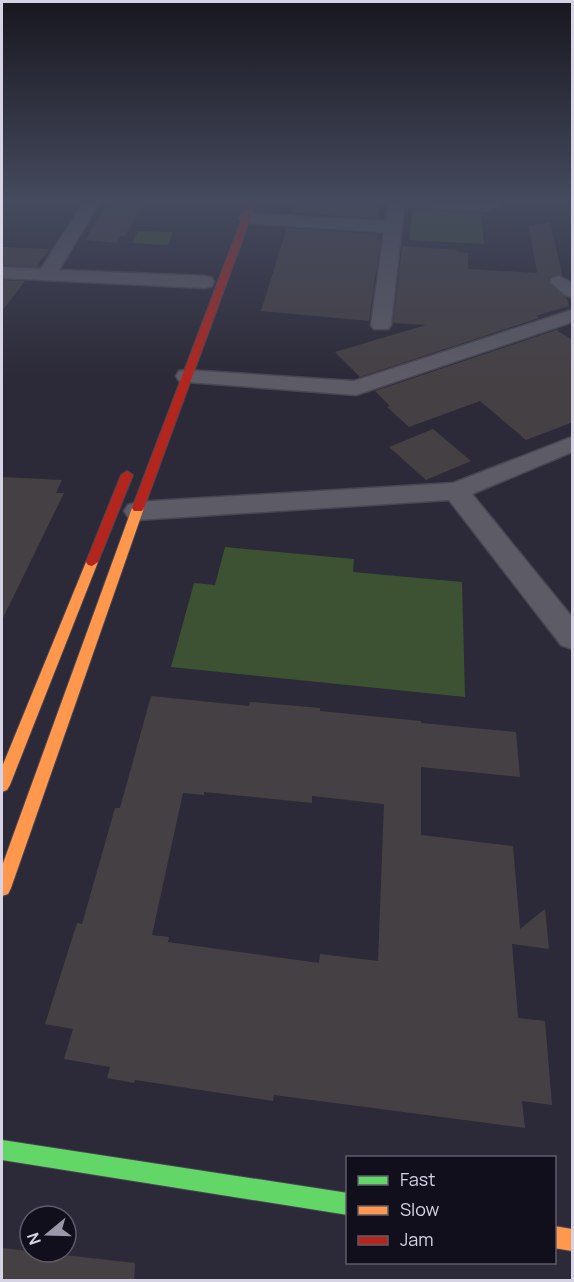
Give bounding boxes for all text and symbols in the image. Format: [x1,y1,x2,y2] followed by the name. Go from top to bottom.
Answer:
[346,1156,556,1264] legend
[400,1167,435,1191] text: Fast
[400,1197,440,1221] text: Slow
[18,1204,78,1264] north arrow
[400,1227,434,1251] text: Jam
[22,1230,46,1248] text: N

